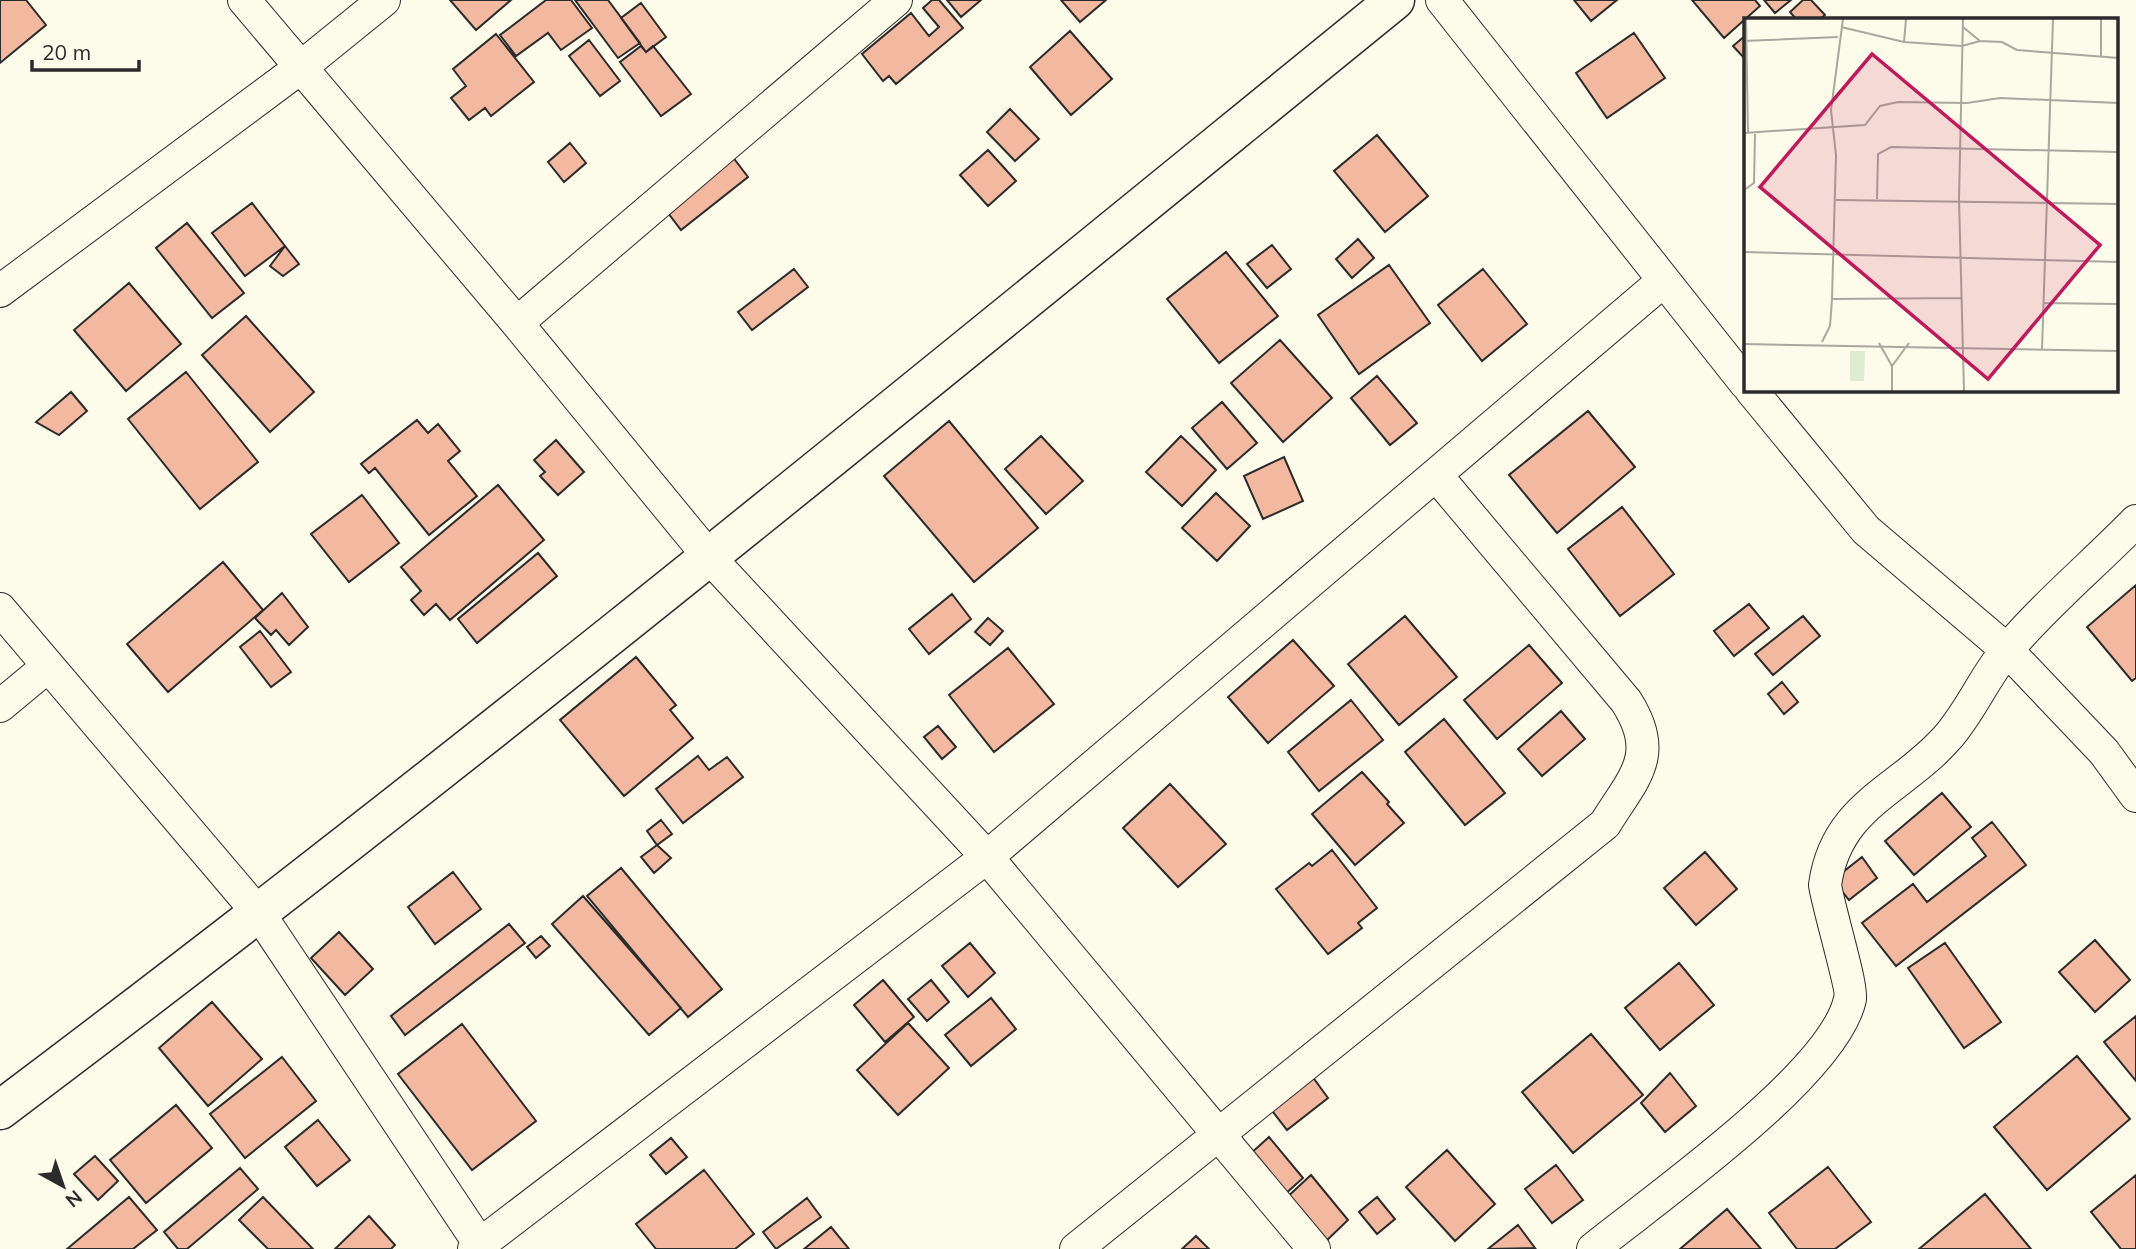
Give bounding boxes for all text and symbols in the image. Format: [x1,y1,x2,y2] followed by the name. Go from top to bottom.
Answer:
[1744,18,2118,392] inset map
[32,28,138,72] scale bar
[42,39,91,65] text: 20 m
[28,1151,98,1221] north arrow
[61,1185,87,1213] text: N

